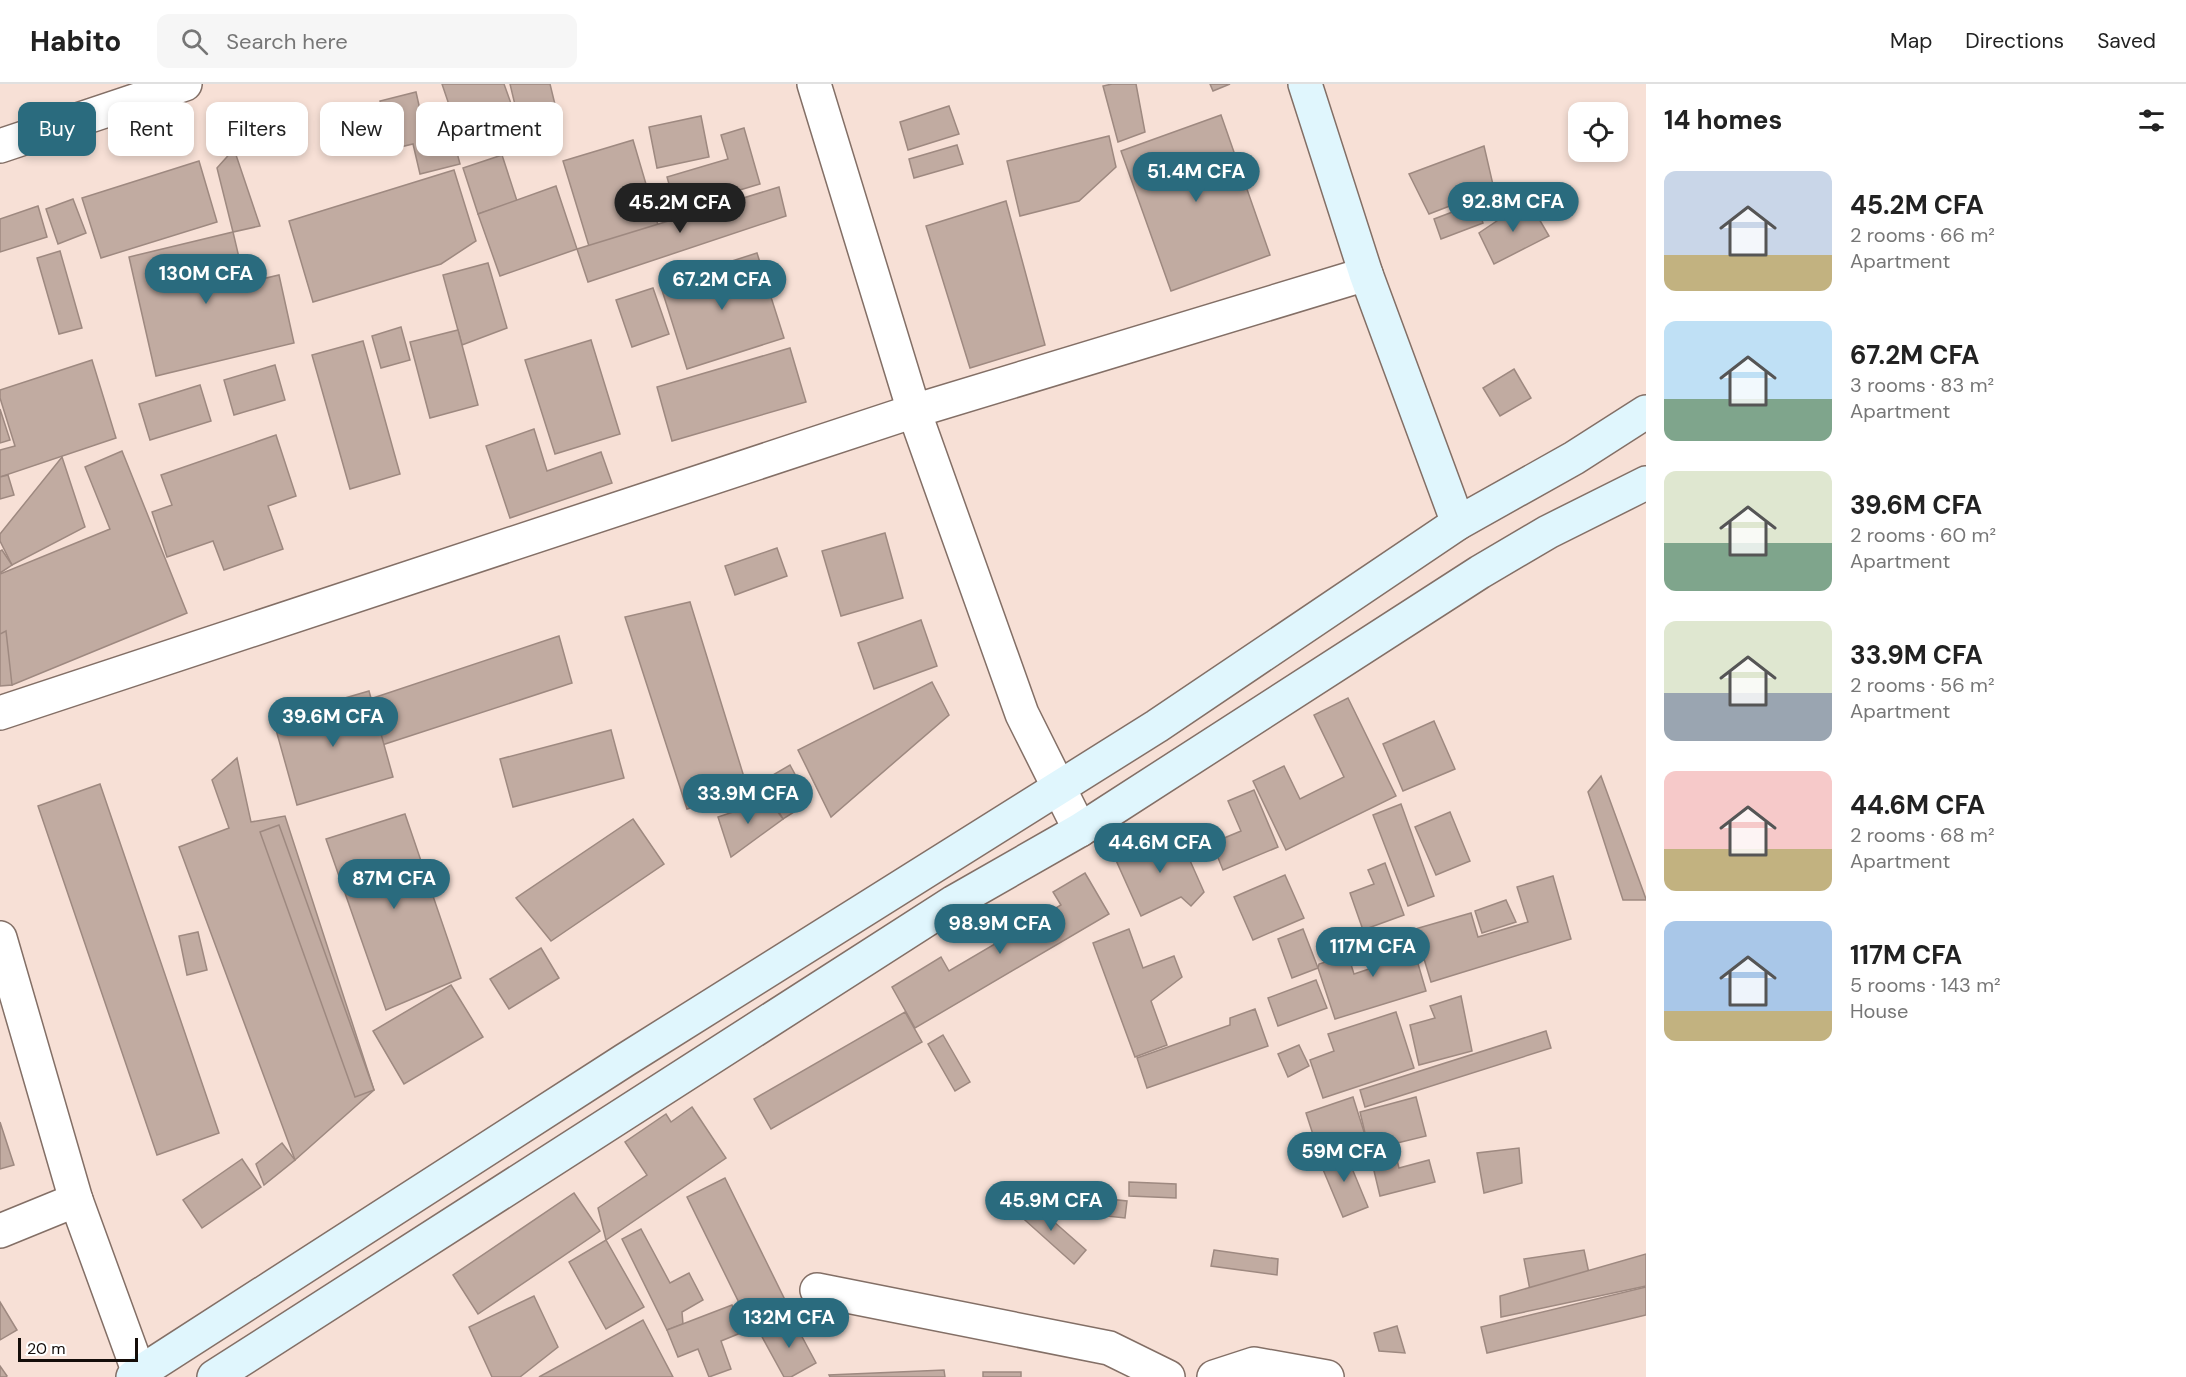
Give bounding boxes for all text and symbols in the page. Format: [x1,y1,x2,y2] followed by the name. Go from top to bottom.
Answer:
[157,14,577,68] search box
[30,23,121,60] text: Habito
[178,25,211,58] icon: search
[226,27,348,56] text: Search here
[1890,27,1932,55] text: Map
[1965,27,2064,55] text: Directions
[2097,27,2156,55] text: Saved
[18,102,96,156] chip: Buy
[108,102,194,156] chip: Rent
[206,102,308,156] chip: Filters
[320,102,404,156] chip: New
[416,102,563,156] chip: Apartment
[1568,102,1628,162] map controls
[1568,102,1628,162] button: locate
[1664,103,1782,137] text: 14 homes
[2135,104,2168,137] icon: filters
[1127,152,1265,203] pin: 51.4M CFA
[1147,158,1245,184] text: 51.4M CFA
[1444,182,1582,233] pin: 92.8M CFA
[611,183,749,234] pin: 45.2M CFA
[1462,188,1564,214] text: 92.8M CFA
[1850,188,1984,222] text: 45.2M CFA
[629,189,731,215] text: 45.2M CFA
[1712,195,1784,267] icon: home
[1850,222,1995,248] text: 2 rooms · 66 m²
[1850,248,1950,274] text: Apartment
[144,254,268,305] pin: 130M CFA
[159,260,253,286] text: 130M CFA
[653,260,791,311] pin: 67.2M CFA
[672,266,772,292] text: 67.2M CFA
[1850,338,1979,372] text: 67.2M CFA
[1712,345,1784,417] icon: home
[1850,372,1994,398] text: 3 rooms · 83 m²
[1850,398,1950,424] text: Apartment
[1850,488,1982,522] text: 39.6M CFA
[1712,495,1784,567] icon: home
[1850,522,1996,548] text: 2 rooms · 60 m²
[1850,548,1950,574] text: Apartment
[1850,638,1983,672] text: 33.9M CFA
[1712,645,1784,717] icon: home
[1850,672,1995,698] text: 2 rooms · 56 m²
[264,697,402,748] pin: 39.6M CFA
[1850,698,1950,724] text: Apartment
[282,703,384,729] text: 39.6M CFA
[679,774,817,825] pin: 33.9M CFA
[697,780,799,806] text: 33.9M CFA
[1850,788,1985,822] text: 44.6M CFA
[1712,795,1784,867] icon: home
[1850,822,1995,848] text: 2 rooms · 68 m²
[1091,823,1229,874] pin: 44.6M CFA
[1108,829,1212,855] text: 44.6M CFA
[1850,848,1950,874] text: Apartment
[339,859,449,910] pin: 87M CFA
[352,865,436,891] text: 87M CFA
[931,904,1069,955] pin: 98.9M CFA
[948,910,1052,936] text: 98.9M CFA
[1311,927,1435,978] pin: 117M CFA
[1330,933,1416,959] text: 117M CFA
[1850,938,1962,972] text: 117M CFA
[1712,945,1784,1017] icon: home
[1850,972,2001,998] text: 5 rooms · 143 m²
[1850,998,1908,1024] text: House
[1289,1132,1399,1183] pin: 59M CFA
[1301,1138,1387,1164] text: 59M CFA
[982,1181,1120,1232] pin: 45.9M CFA
[999,1187,1103,1213] text: 45.9M CFA
[727,1298,851,1349] pin: 132M CFA
[743,1304,835,1330] text: 132M CFA
[18,1335,138,1362] scale bar
[27,1338,66,1359] text: 20 m

